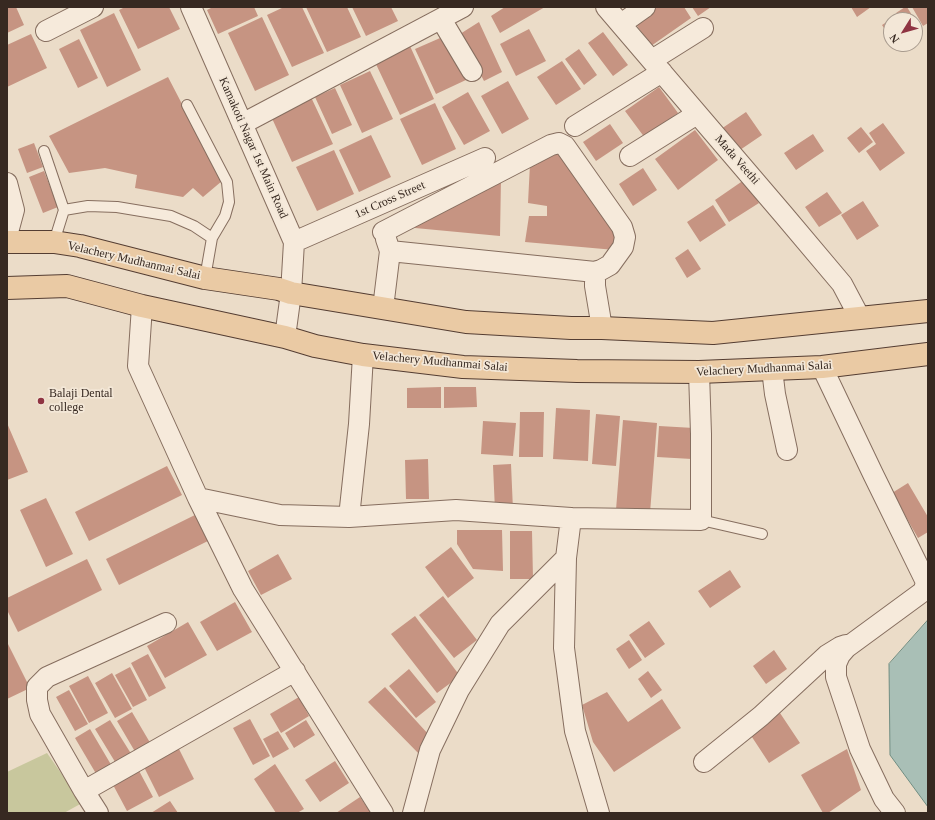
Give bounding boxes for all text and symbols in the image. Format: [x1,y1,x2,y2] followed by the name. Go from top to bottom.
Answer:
[883,12,923,52] north arrow
[887,32,901,45] text: N
[215,75,291,221] street label: Kamakoti Nagar 1st Main Road
[712,132,762,188] street label: Mada Veethi
[353,178,427,222] street label: 1st Cross Street
[66,239,202,283] street label: Velachery Mudhanmai Salai
[372,349,508,375] street label: Velachery Mudhanmai Salai
[696,358,832,380] street label: Velachery Mudhanmai Salai
[49,387,113,415] place label: Balaji Dental college
[36,396,46,406] marker: Balaji Dental college

